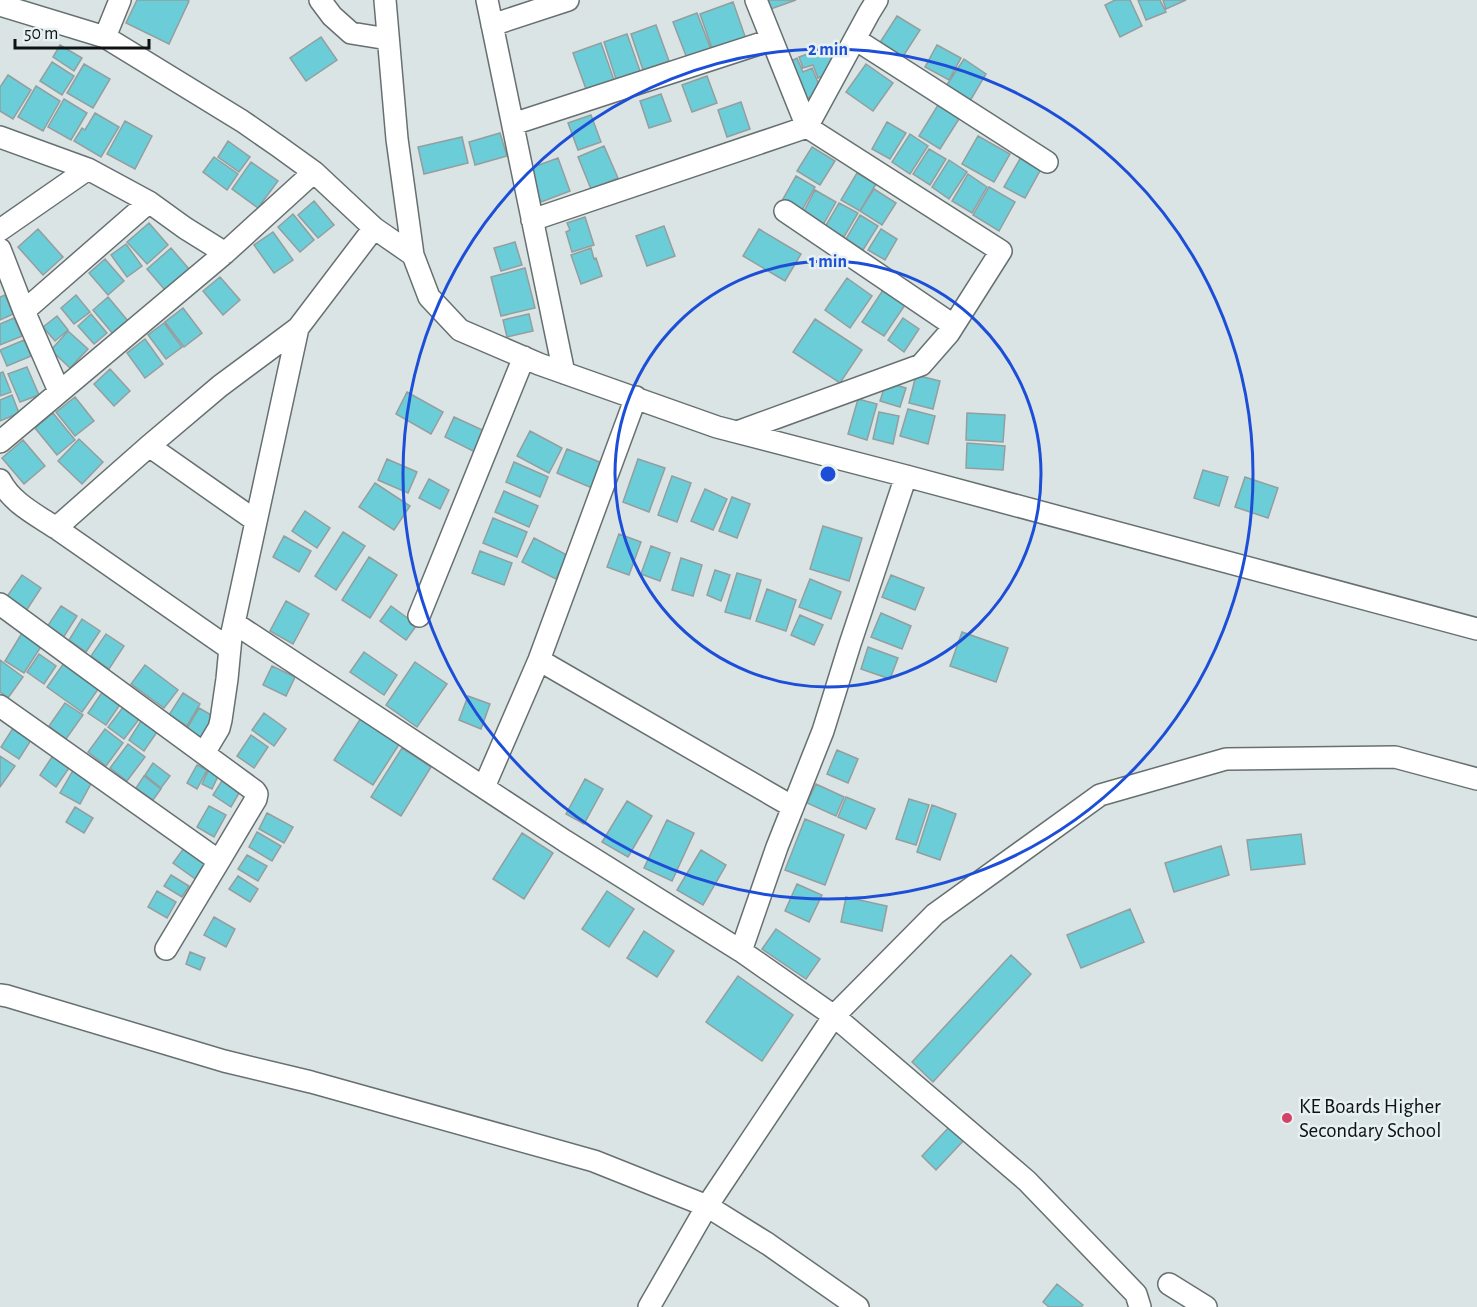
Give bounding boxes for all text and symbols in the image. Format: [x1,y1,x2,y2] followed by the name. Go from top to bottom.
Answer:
[15,12,148,50] scale bar
[24,25,58,43] text: 50 m
[808,41,848,59] text: 2 min
[809,253,847,271] text: 1 min
[818,464,838,484] centre of rings
[1299,1096,1441,1141] place label: KE Boards Higher Secondary School
[1280,1111,1294,1125] marker: KE Boards Higher Secondary School

